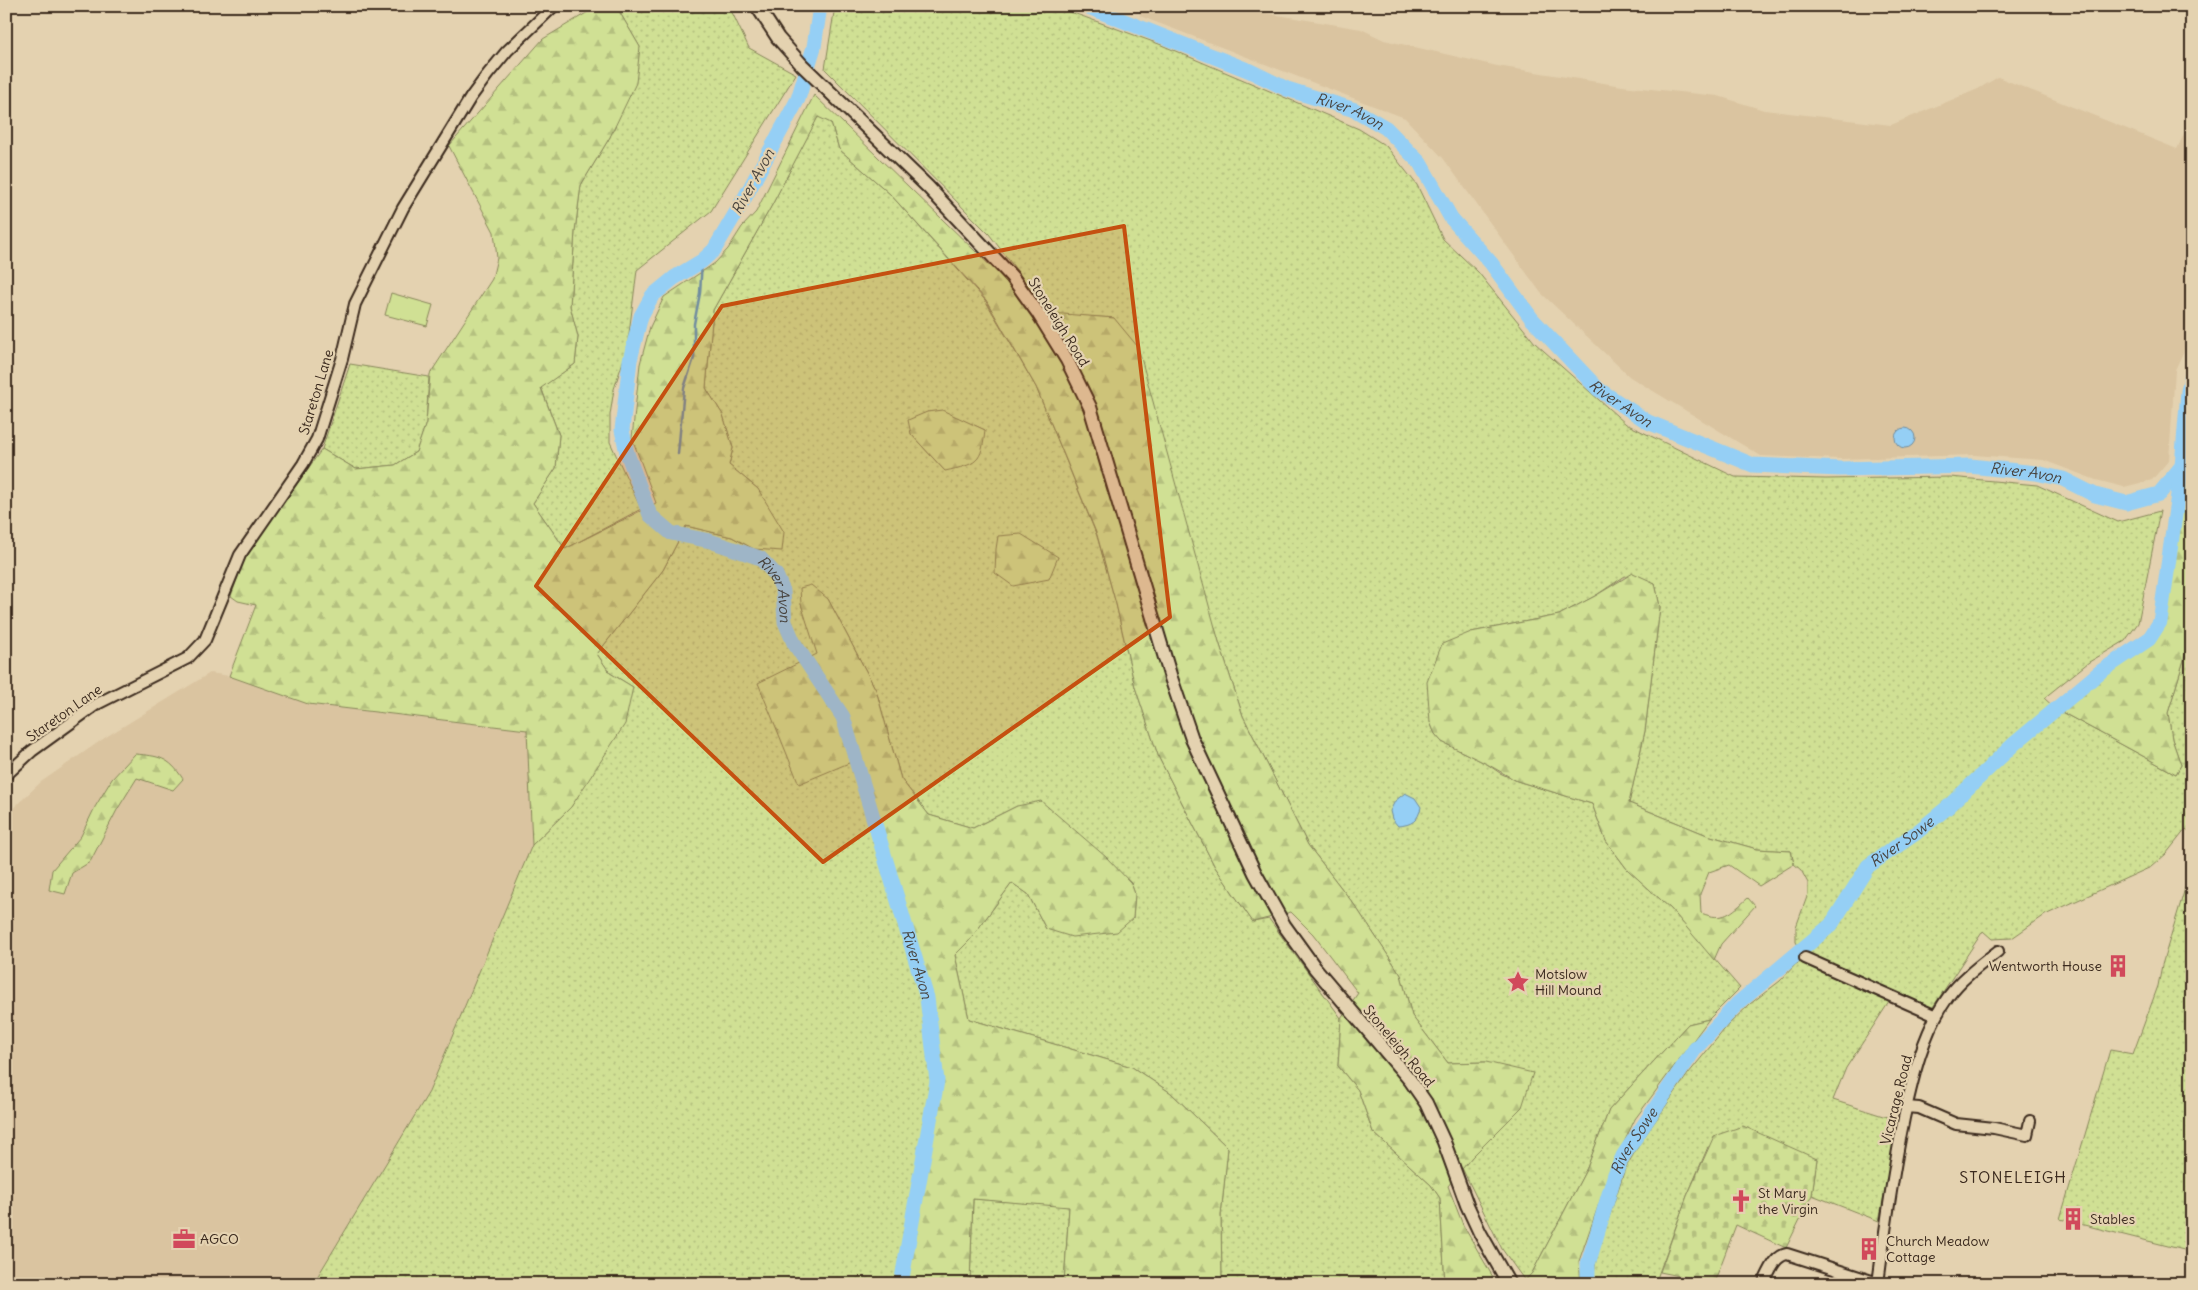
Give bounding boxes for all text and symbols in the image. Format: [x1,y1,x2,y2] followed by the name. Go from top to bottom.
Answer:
[1313,88,1387,134] water label: River Avon
[727,145,778,218] water label: River Avon
[1024,274,1094,370] street label: Stoneleigh Road
[294,347,338,437] street label: Stareton Lane
[1585,375,1656,431] water label: River Avon
[1989,458,2064,487] water label: River Avon
[754,551,795,623] water label: River Avon
[23,680,105,746] street label: Stareton Lane
[1866,812,1938,871] water label: River Sowe
[898,927,937,1001] water label: River Avon
[2105,953,2131,979] building icon: Wentworth House
[1989,957,2102,975] place label: Wentworth House
[1535,965,1601,999] place label: Motslow Hill Mound
[1505,969,1531,995] place icon: Motslow Hill Mound
[1359,1001,1439,1091] street label: Stoneleigh Road
[1876,1053,1916,1147] street label: Vicarage Road
[1606,1103,1662,1177] water label: River Sowe
[1959,1167,2067,1187] district label: STONELEIGH
[1758,1184,1818,1218] place label: St Mary the Virgin
[1728,1188,1754,1214] church icon: St Mary the Virgin
[2060,1206,2086,1232] building icon: Stables
[2090,1210,2135,1228] place label: Stables
[171,1226,197,1252] office icon: AGCO
[200,1230,239,1248] place label: AGCO
[1886,1232,1989,1266] place label: Church Meadow Cottage
[1856,1236,1882,1262] building icon: Church Meadow Cottage

